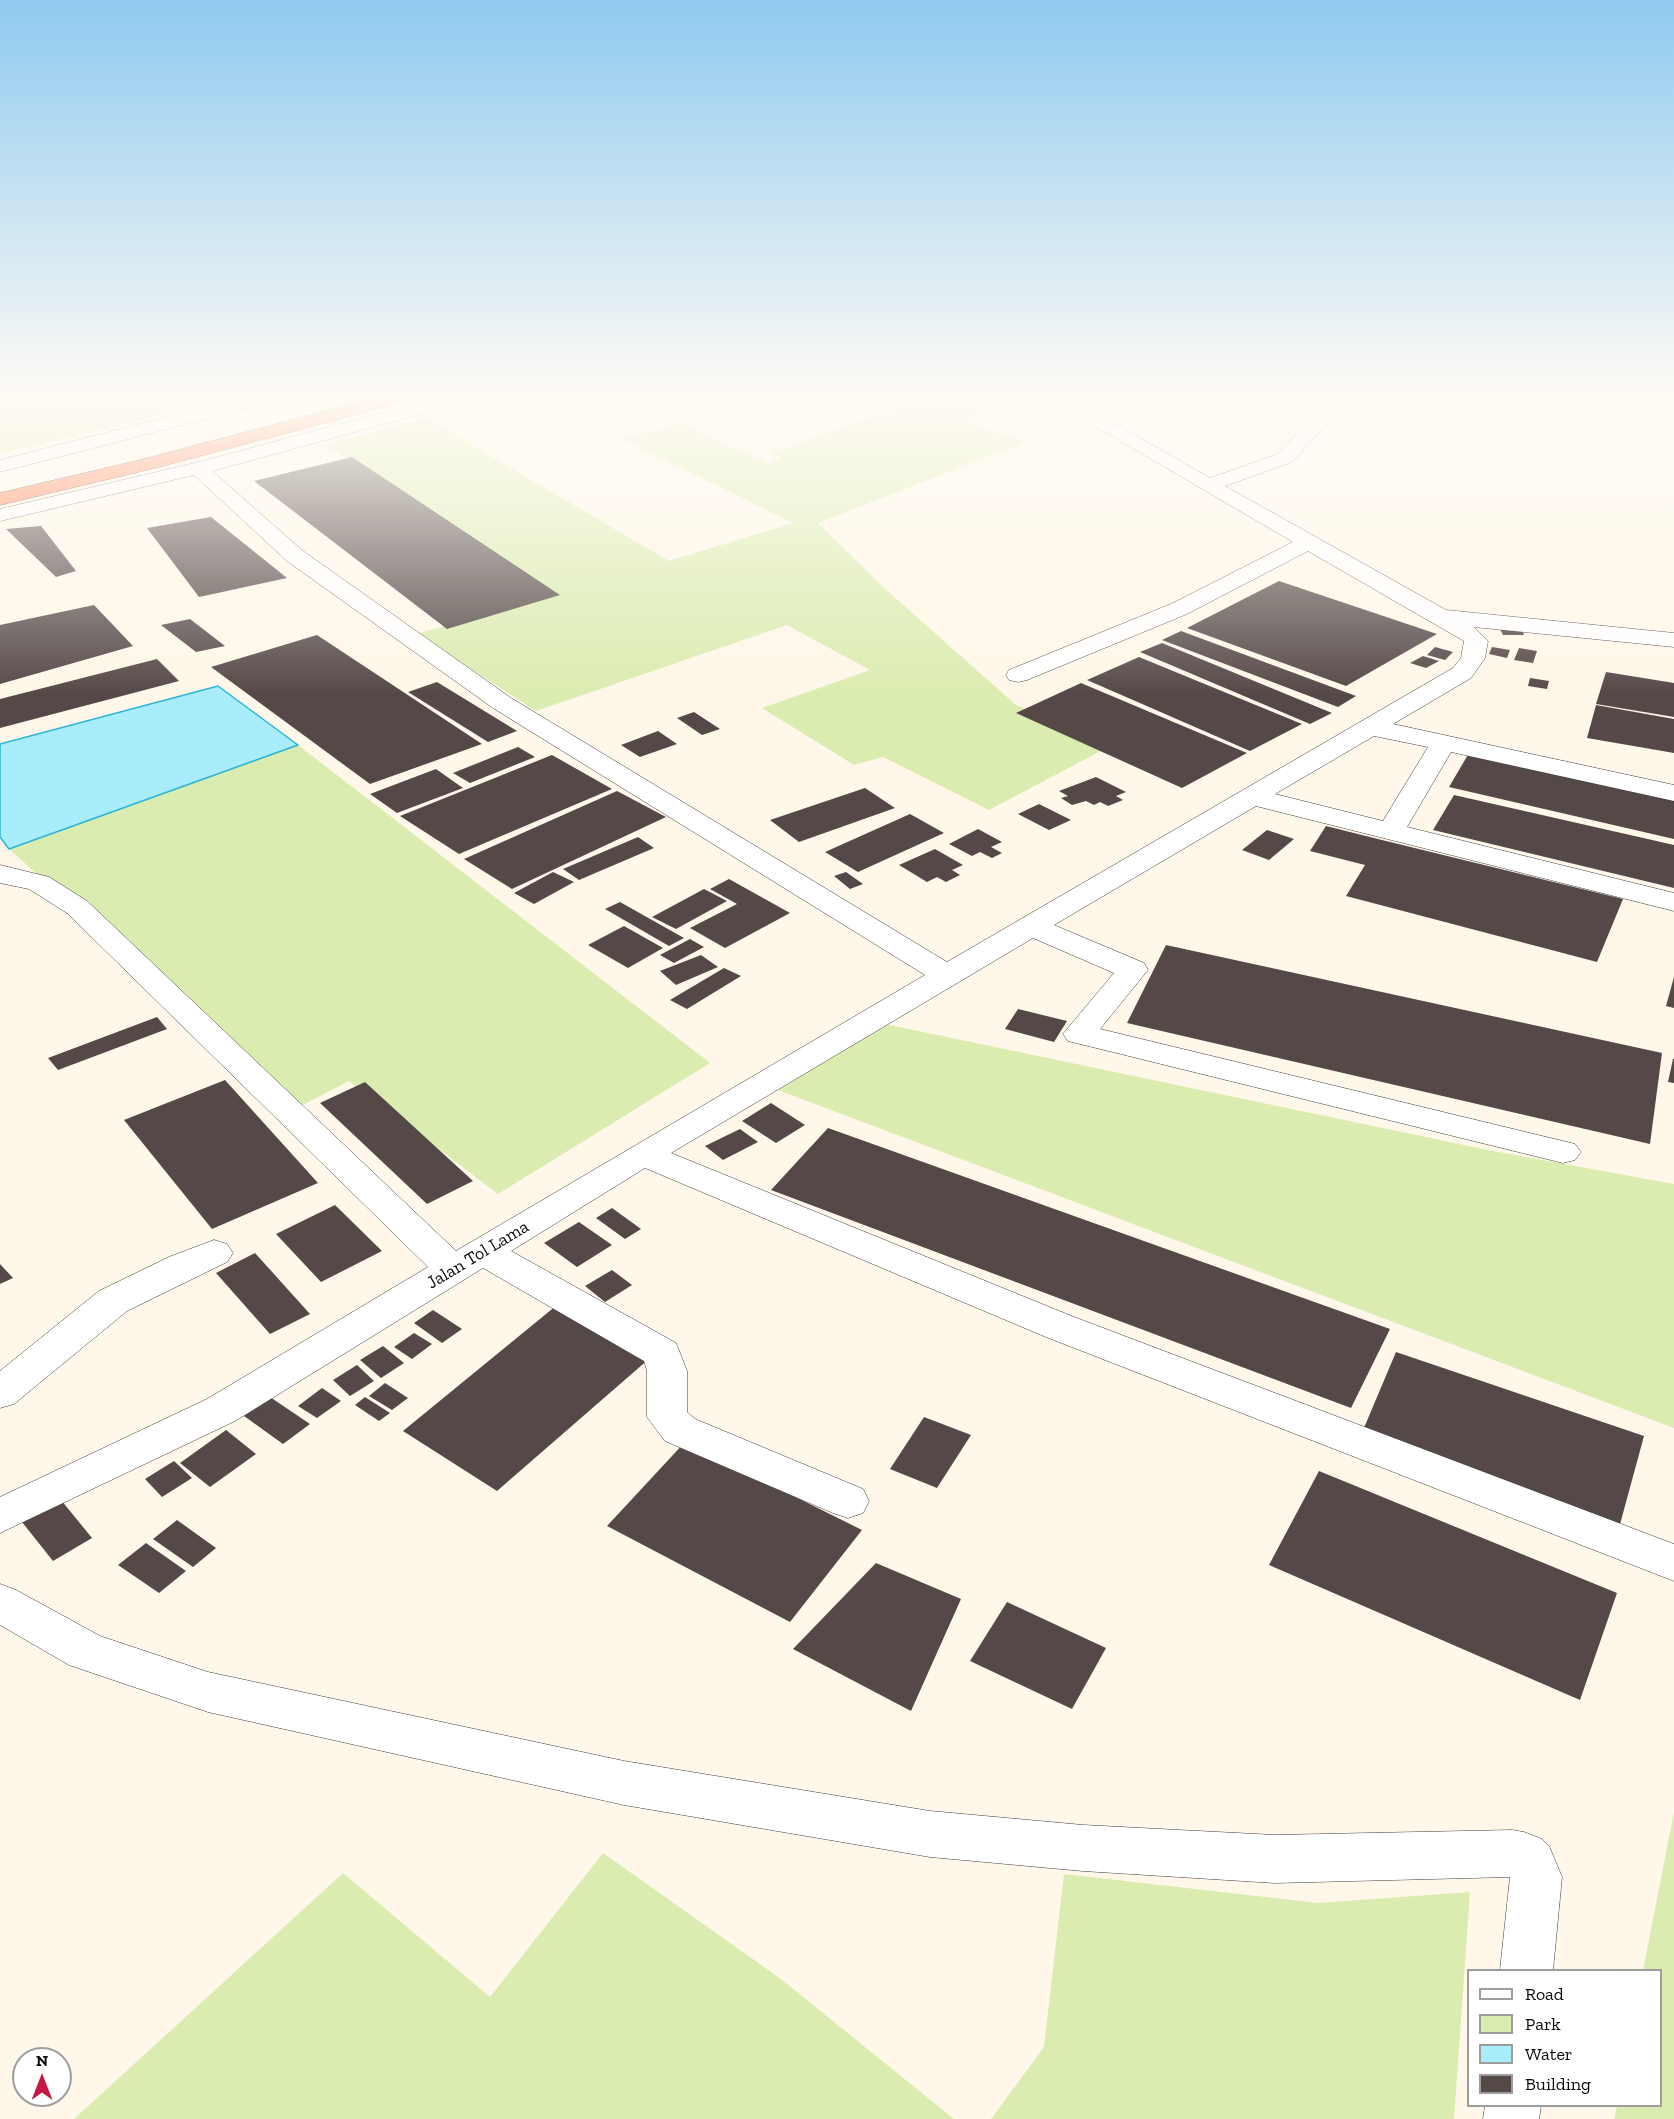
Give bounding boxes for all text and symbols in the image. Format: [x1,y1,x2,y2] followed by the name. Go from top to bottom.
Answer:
[423,1216,533,1294] street label: Jalan Tol Lama
[1467,1969,1662,2107] legend
[1525,1983,1564,2005] text: Road
[1525,2013,1561,2035] text: Park
[1525,2043,1572,2065] text: Water
[12,2047,72,2107] north arrow
[36,2051,48,2070] text: N
[1525,2073,1591,2095] text: Building

